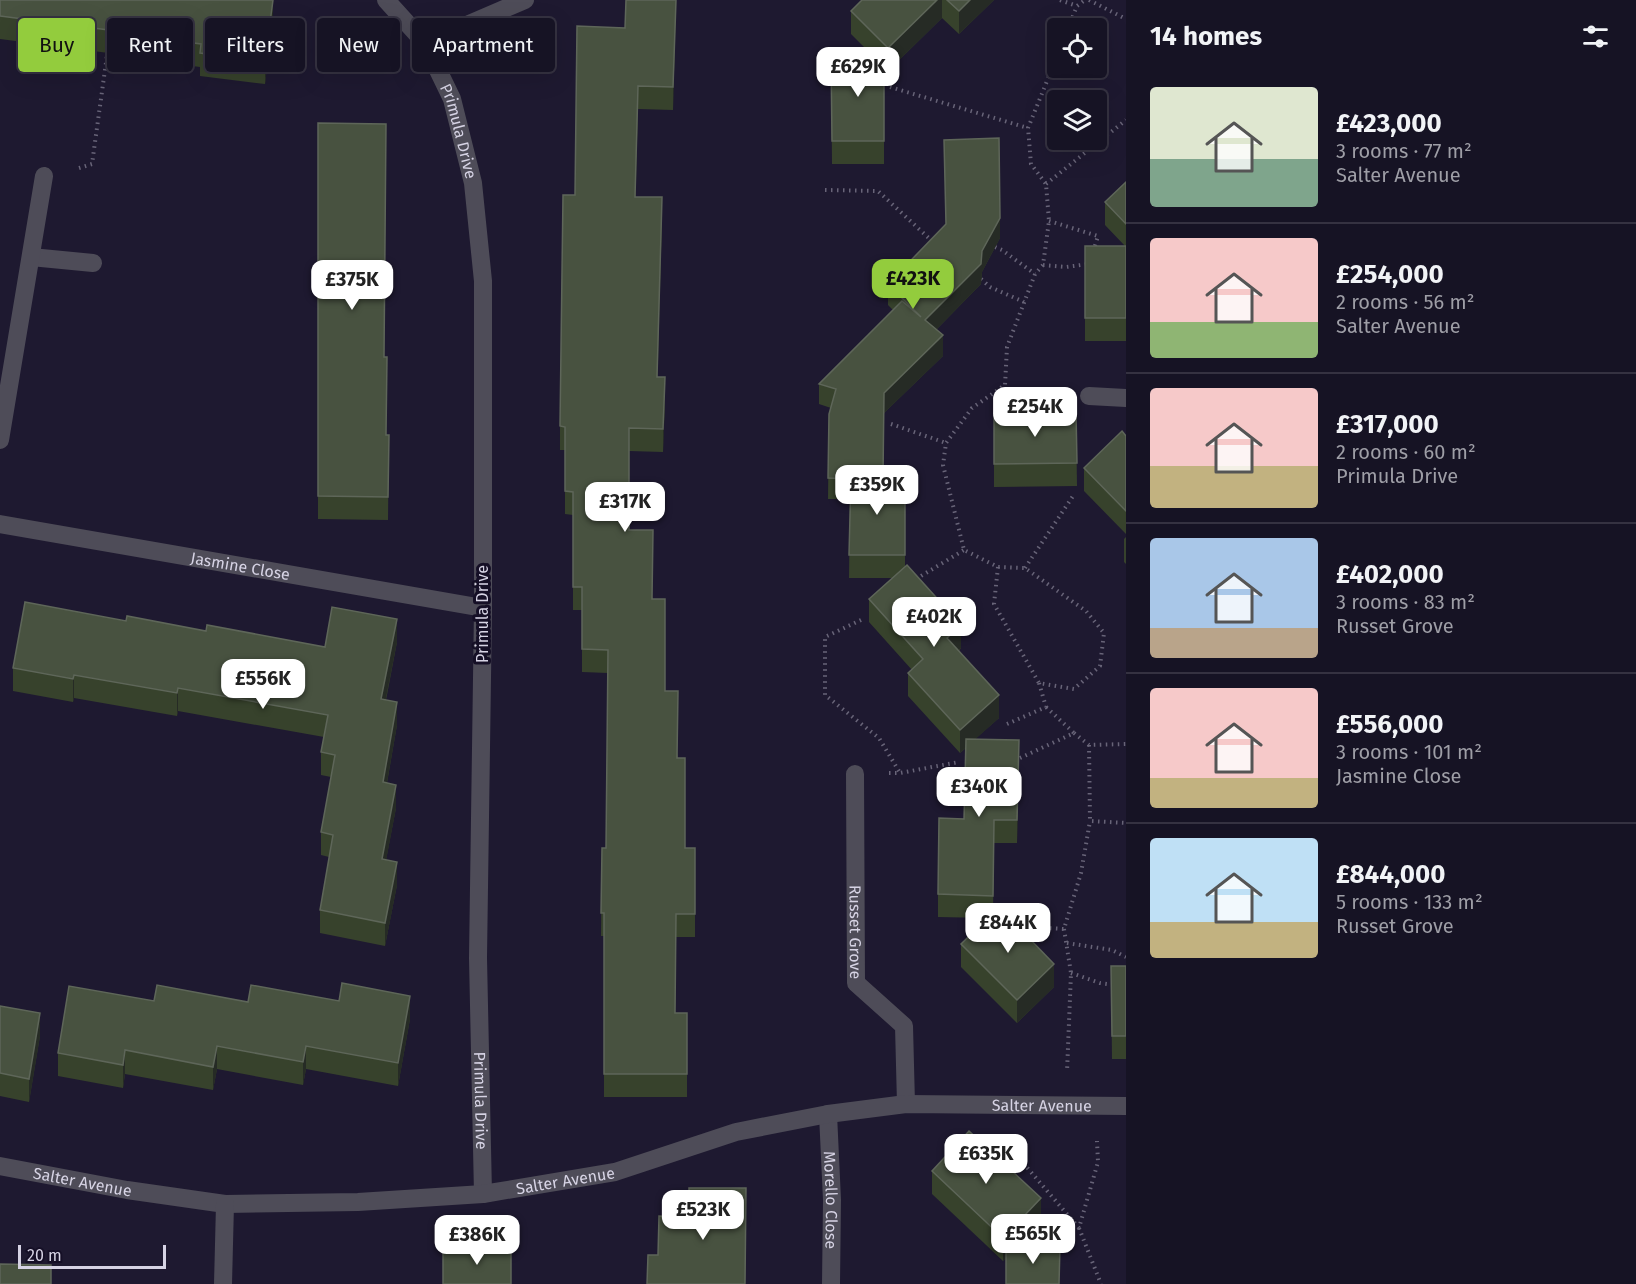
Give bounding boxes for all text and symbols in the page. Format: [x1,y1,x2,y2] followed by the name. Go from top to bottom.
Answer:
[18,18,95,72] chip: Buy
[107,18,193,72] chip: Rent
[205,18,305,72] chip: Filters
[317,18,400,72] chip: New
[412,18,555,72] chip: Apartment
[1047,18,1107,150] map controls
[1047,18,1107,78] button: locate
[1579,20,1612,53] icon: filters
[1150,21,1262,52] text: 14 homes
[816,47,900,98] pin: £629K
[830,54,886,78] text: £629K
[436,80,481,181] street label: Primula Drive
[1047,90,1107,150] button: layers
[1336,108,1442,139] text: £423,000
[1198,111,1270,183] icon: home
[1336,139,1472,163] text: 3 rooms · 77 m²
[1336,163,1461,187] text: Salter Avenue
[871,259,955,310] pin: £423K
[1336,259,1444,290] text: £254,000
[310,260,394,311] pin: £375K
[1198,262,1270,334] icon: home
[886,266,940,290] text: £423K
[325,267,379,291] text: £375K
[1336,290,1475,314] text: 2 rooms · 56 m²
[1336,314,1461,338] text: Salter Avenue
[993,387,1077,438] pin: £254K
[1007,394,1063,418] text: £254K
[1336,409,1439,440] text: £317,000
[1198,412,1270,484] icon: home
[1336,440,1476,464] text: 2 rooms · 60 m²
[1336,464,1458,488] text: Primula Drive
[835,465,919,516] pin: £359K
[849,472,905,496] text: £359K
[583,482,667,533] pin: £317K
[599,489,651,513] text: £317K
[189,548,292,584] street label: Jasmine Close
[1336,559,1444,590] text: £402,000
[1198,562,1270,634] icon: home
[473,565,492,663] street label: Primula Drive
[1336,590,1475,614] text: 3 rooms · 83 m²
[892,597,976,648] pin: £402K
[906,604,962,628] text: £402K
[1336,614,1454,638] text: Russet Grove
[221,659,305,710] pin: £556K
[235,666,291,690] text: £556K
[1336,709,1444,740] text: £556,000
[1198,712,1270,784] icon: home
[1336,740,1482,764] text: 3 rooms · 101 m²
[1336,764,1462,788] text: Jasmine Close
[937,767,1021,818] pin: £340K
[951,774,1007,798] text: £340K
[1336,859,1446,890] text: £844,000
[1198,862,1270,934] icon: home
[846,885,865,979] street label: Russet Grove
[1336,890,1483,914] text: 5 rooms · 133 m²
[966,903,1050,954] pin: £844K
[979,910,1037,934] text: £844K
[1336,914,1454,938] text: Russet Grove
[470,1051,492,1150] street label: Primula Drive
[992,1095,1092,1115] street label: Salter Avenue
[944,1134,1028,1185] pin: £635K
[958,1141,1014,1165] text: £635K
[820,1150,842,1249] street label: Morello Close
[32,1163,133,1200] street label: Salter Avenue
[515,1163,616,1198] street label: Salter Avenue
[661,1190,745,1241] pin: £523K
[676,1197,730,1221] text: £523K
[991,1214,1075,1265] pin: £565K
[435,1215,519,1266] pin: £386K
[1005,1221,1061,1245] text: £565K
[449,1222,505,1246] text: £386K
[18,1242,166,1270] scale bar
[27,1246,62,1265] text: 20 m

